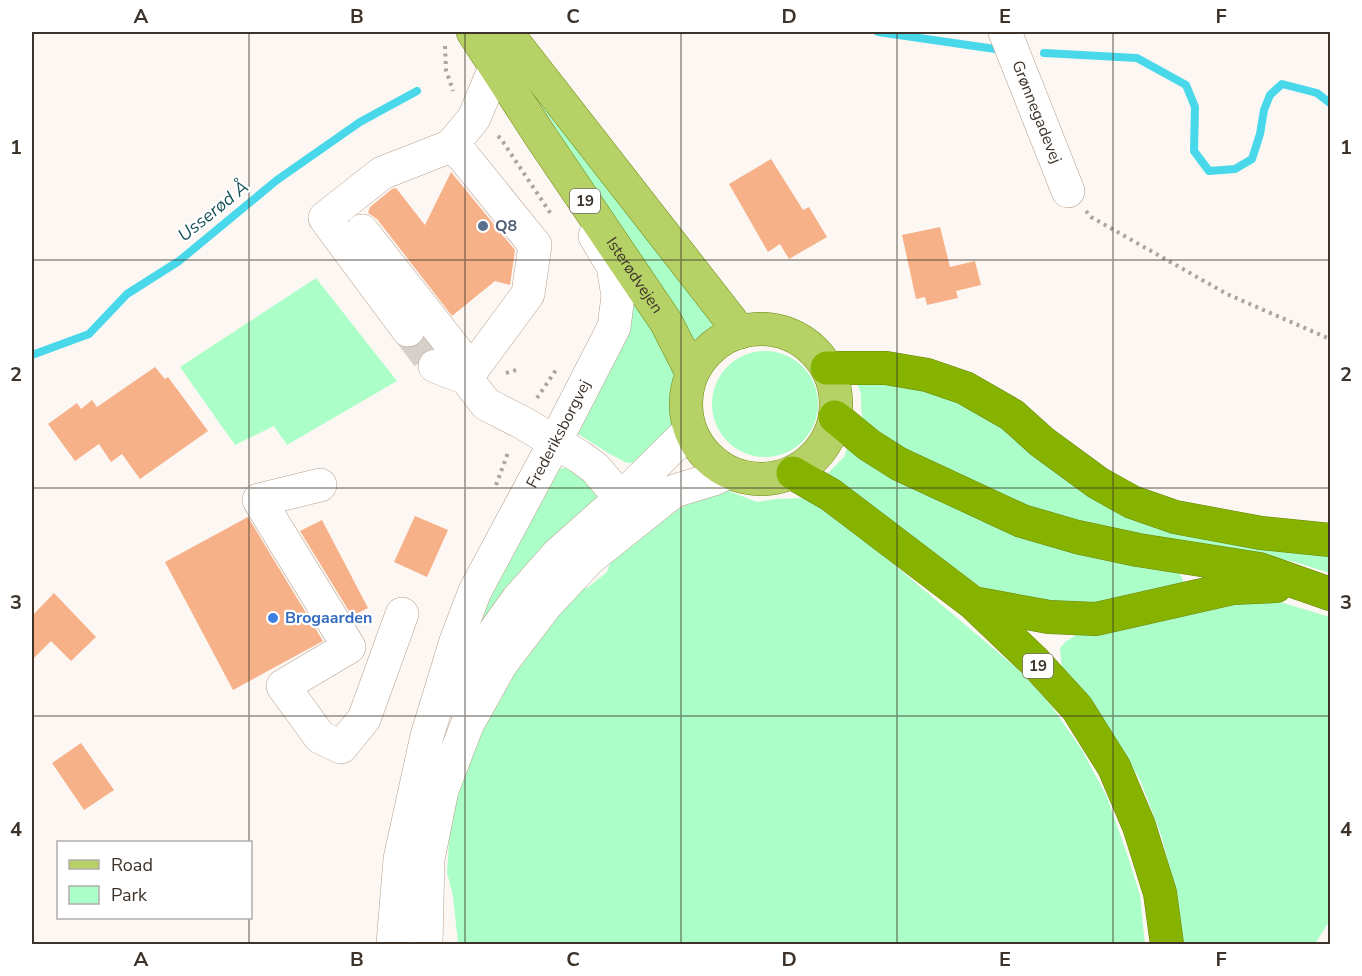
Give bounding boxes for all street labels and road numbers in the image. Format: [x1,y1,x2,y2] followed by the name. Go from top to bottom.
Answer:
[1006,57,1067,167] street label: Grønnegadevej
[570,189,600,213] road number: 19
[601,233,668,318] street label: Isterødvejen
[521,376,596,492] street label: Frederiksborgvej
[1023,654,1053,678] road number: 19

